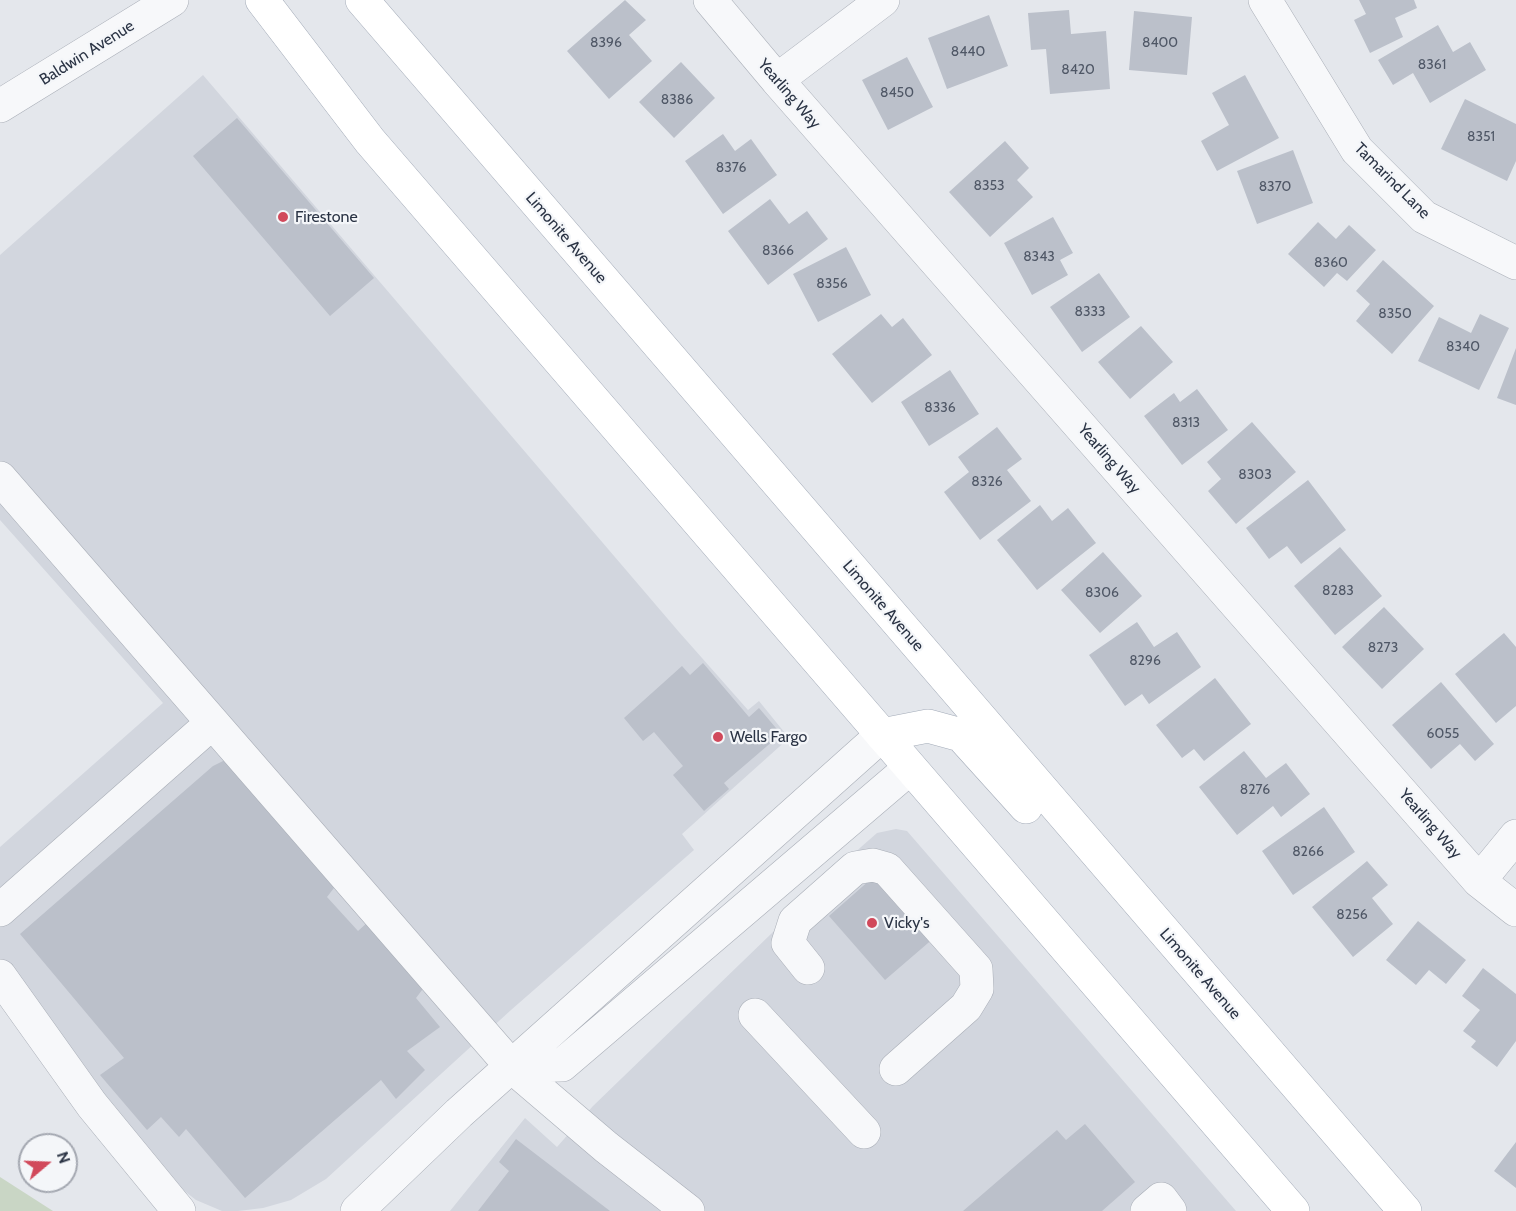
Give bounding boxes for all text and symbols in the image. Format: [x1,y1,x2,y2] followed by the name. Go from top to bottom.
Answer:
[36,16,138,90] street label: Baldwin Avenue
[590,35,622,51] house number: 8396
[1142,35,1178,51] house number: 8400
[951,44,985,60] house number: 8440
[753,55,825,133] street label: Yearling Way
[1418,57,1446,73] house number: 8361
[1061,62,1095,78] house number: 8420
[880,85,914,101] house number: 8450
[661,92,693,108] house number: 8386
[1467,129,1495,145] house number: 8351
[1350,139,1434,223] street label: Tamarind Lane
[716,160,746,176] house number: 8376
[973,178,1005,194] house number: 8353
[1259,179,1291,195] house number: 8370
[521,189,611,287] street label: Limonite Avenue
[295,207,358,227] place label: Firestone
[276,210,290,224] marker: Firestone
[762,243,794,259] house number: 8366
[1023,249,1055,265] house number: 8343
[1314,255,1348,271] house number: 8360
[816,276,848,292] house number: 8356
[1074,304,1106,320] house number: 8333
[1378,306,1412,322] house number: 8350
[1446,339,1480,355] house number: 8340
[924,400,956,416] house number: 8336
[1172,415,1200,431] house number: 8313
[1073,420,1145,498] street label: Yearling Way
[1238,467,1272,483] house number: 8303
[971,474,1003,490] house number: 8326
[838,557,928,655] street label: Limonite Avenue
[1322,583,1354,599] house number: 8283
[1085,585,1119,601] house number: 8306
[1368,640,1398,656] house number: 8273
[1129,653,1161,669] house number: 8296
[1427,726,1459,742] house number: 6055
[730,727,807,747] place label: Wells Fargo
[711,730,725,744] marker: Wells Fargo
[1240,782,1270,798] house number: 8276
[1394,785,1466,863] street label: Yearling Way
[1292,844,1324,860] house number: 8266
[1336,907,1368,923] house number: 8256
[884,913,930,933] place label: Vicky's
[865,916,879,930] marker: Vicky's
[1155,925,1245,1023] street label: Limonite Avenue
[18,1133,78,1193] north arrow
[53,1149,74,1166] text: N

